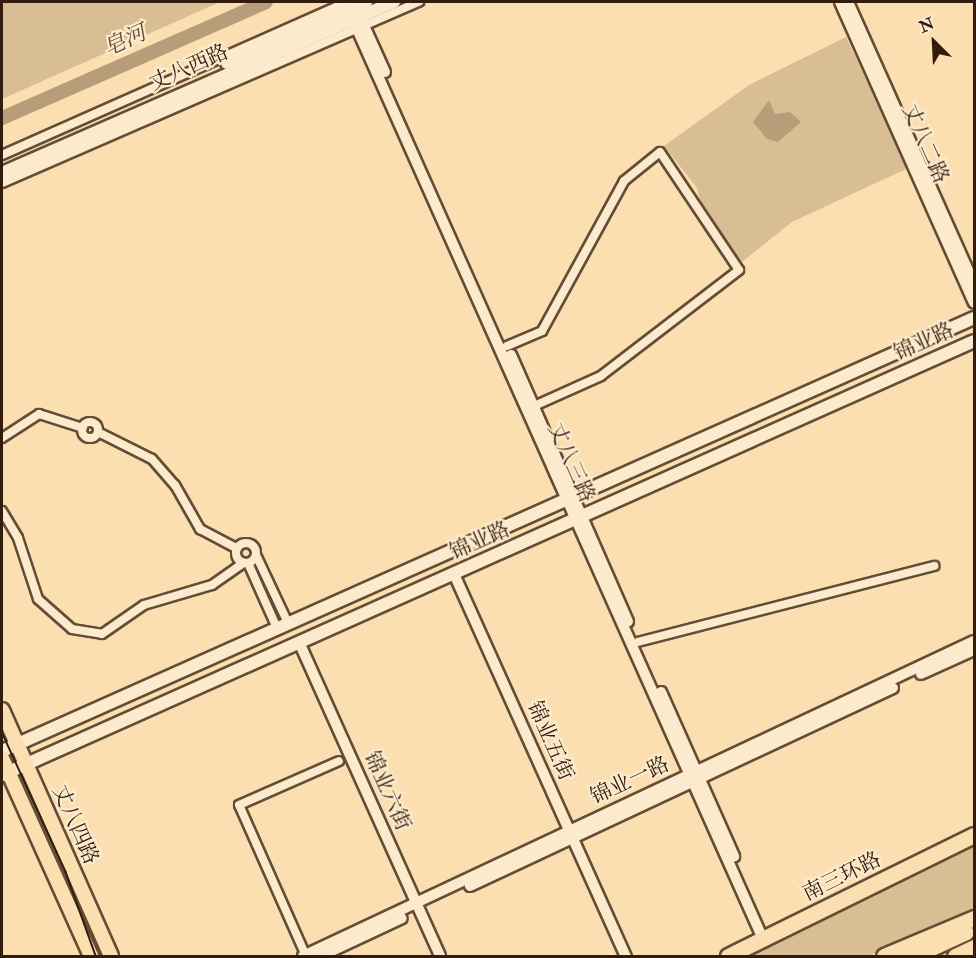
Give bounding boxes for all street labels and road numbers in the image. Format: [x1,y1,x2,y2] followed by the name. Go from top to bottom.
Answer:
[146,39,232,97] street label: 丈八西路
[896,101,954,187] street label: 丈八二路
[890,318,958,366] street label: 锦业路
[542,420,600,506] street label: 丈八三路
[446,517,514,565] street label: 锦业路
[521,698,579,784] street label: 锦业五街
[358,748,416,834] street label: 锦业六街
[587,752,673,810] street label: 锦业一路
[46,782,104,868] street label: 丈八四路
[799,847,885,907] street label: 南三环路

